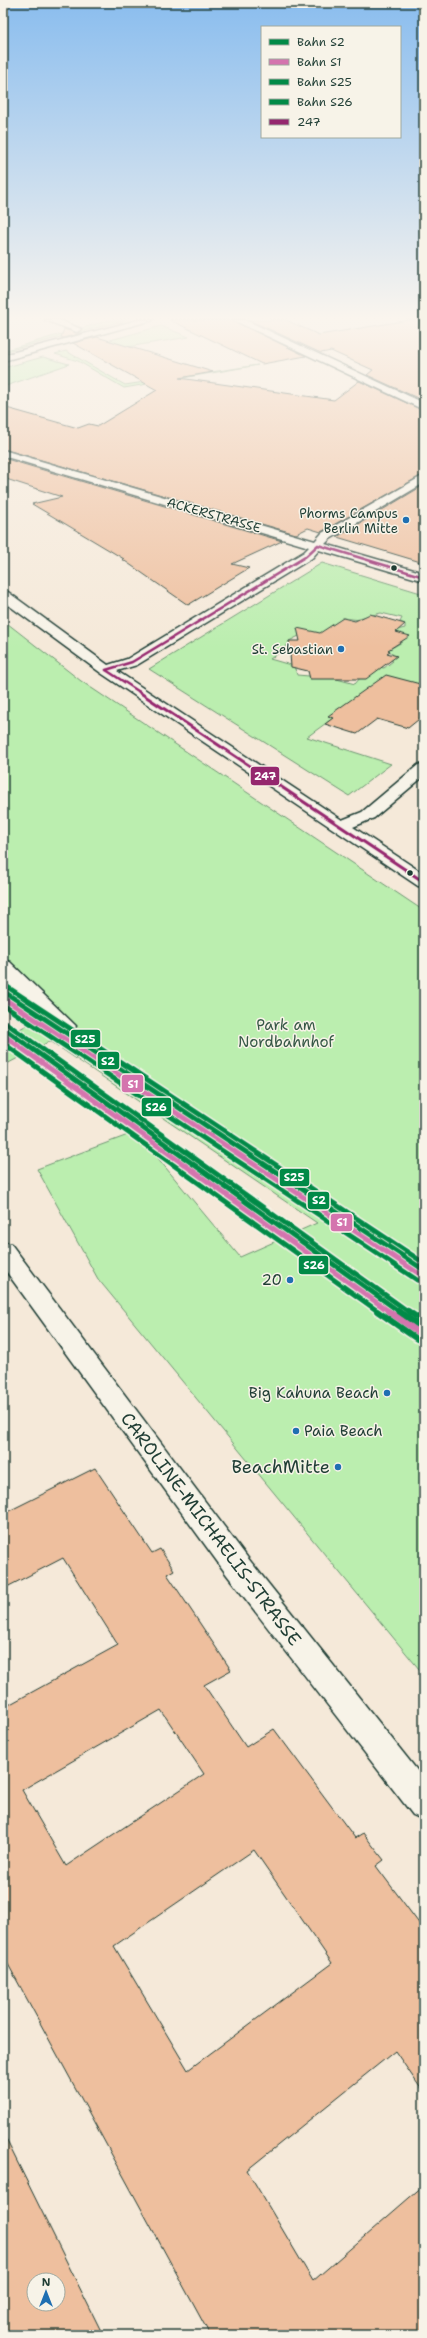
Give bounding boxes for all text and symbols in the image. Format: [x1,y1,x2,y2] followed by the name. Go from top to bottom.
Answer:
[261,26,401,138] legend
[297,34,345,50] text: Bahn S2
[297,54,341,70] text: Bahn S1
[297,74,352,90] text: Bahn S25
[297,94,353,110] text: Bahn S26
[297,114,321,130] text: 247
[165,493,263,537] street label: ACKERSTRASSE
[299,505,398,537] place label: Phorms Campus Berlin Mitte
[401,515,411,525] marker: Phorms Campus Berlin Mitte
[389,563,399,573] unlabelled marker
[252,641,333,658] place label: St. Sebastian
[336,644,346,654] marker: St. Sebastian
[250,766,280,786] line badge: 247
[254,769,276,784] text: 247
[405,868,415,878] unlabelled marker
[238,1015,335,1052] park label: Park am Nordbahnhof
[70,1029,101,1048] line badge: S25
[75,1032,95,1047] text: S25
[97,1051,120,1070] line badge: S2
[101,1054,115,1069] text: S2
[121,1074,144,1093] line badge: S1
[128,1077,138,1092] text: S1
[141,1097,172,1117] line badge: S26
[145,1100,167,1115] text: S26
[279,1168,310,1187] line badge: S25
[284,1170,304,1185] text: S25
[307,1191,330,1210] line badge: S2
[312,1193,326,1208] text: S2
[330,1213,353,1232] line badge: S1
[337,1215,347,1230] text: S1
[298,1255,329,1275] line badge: S26
[303,1258,325,1273] text: S26
[261,1270,282,1290] place label: 20
[285,1275,295,1285] marker: 20
[249,1383,379,1403] place label: Big Kahuna Beach
[382,1388,392,1398] marker: Big Kahuna Beach
[115,1407,307,1651] street label: CAROLINE-MICHAELIS-STRASSE
[304,1421,383,1441] place label: Paia Beach
[291,1426,301,1436] marker: Paia Beach
[231,1455,330,1479] place label: BeachMitte
[333,1462,343,1472] marker: BeachMitte
[26,2272,66,2312] north arrow
[42,2275,51,2290] text: N

